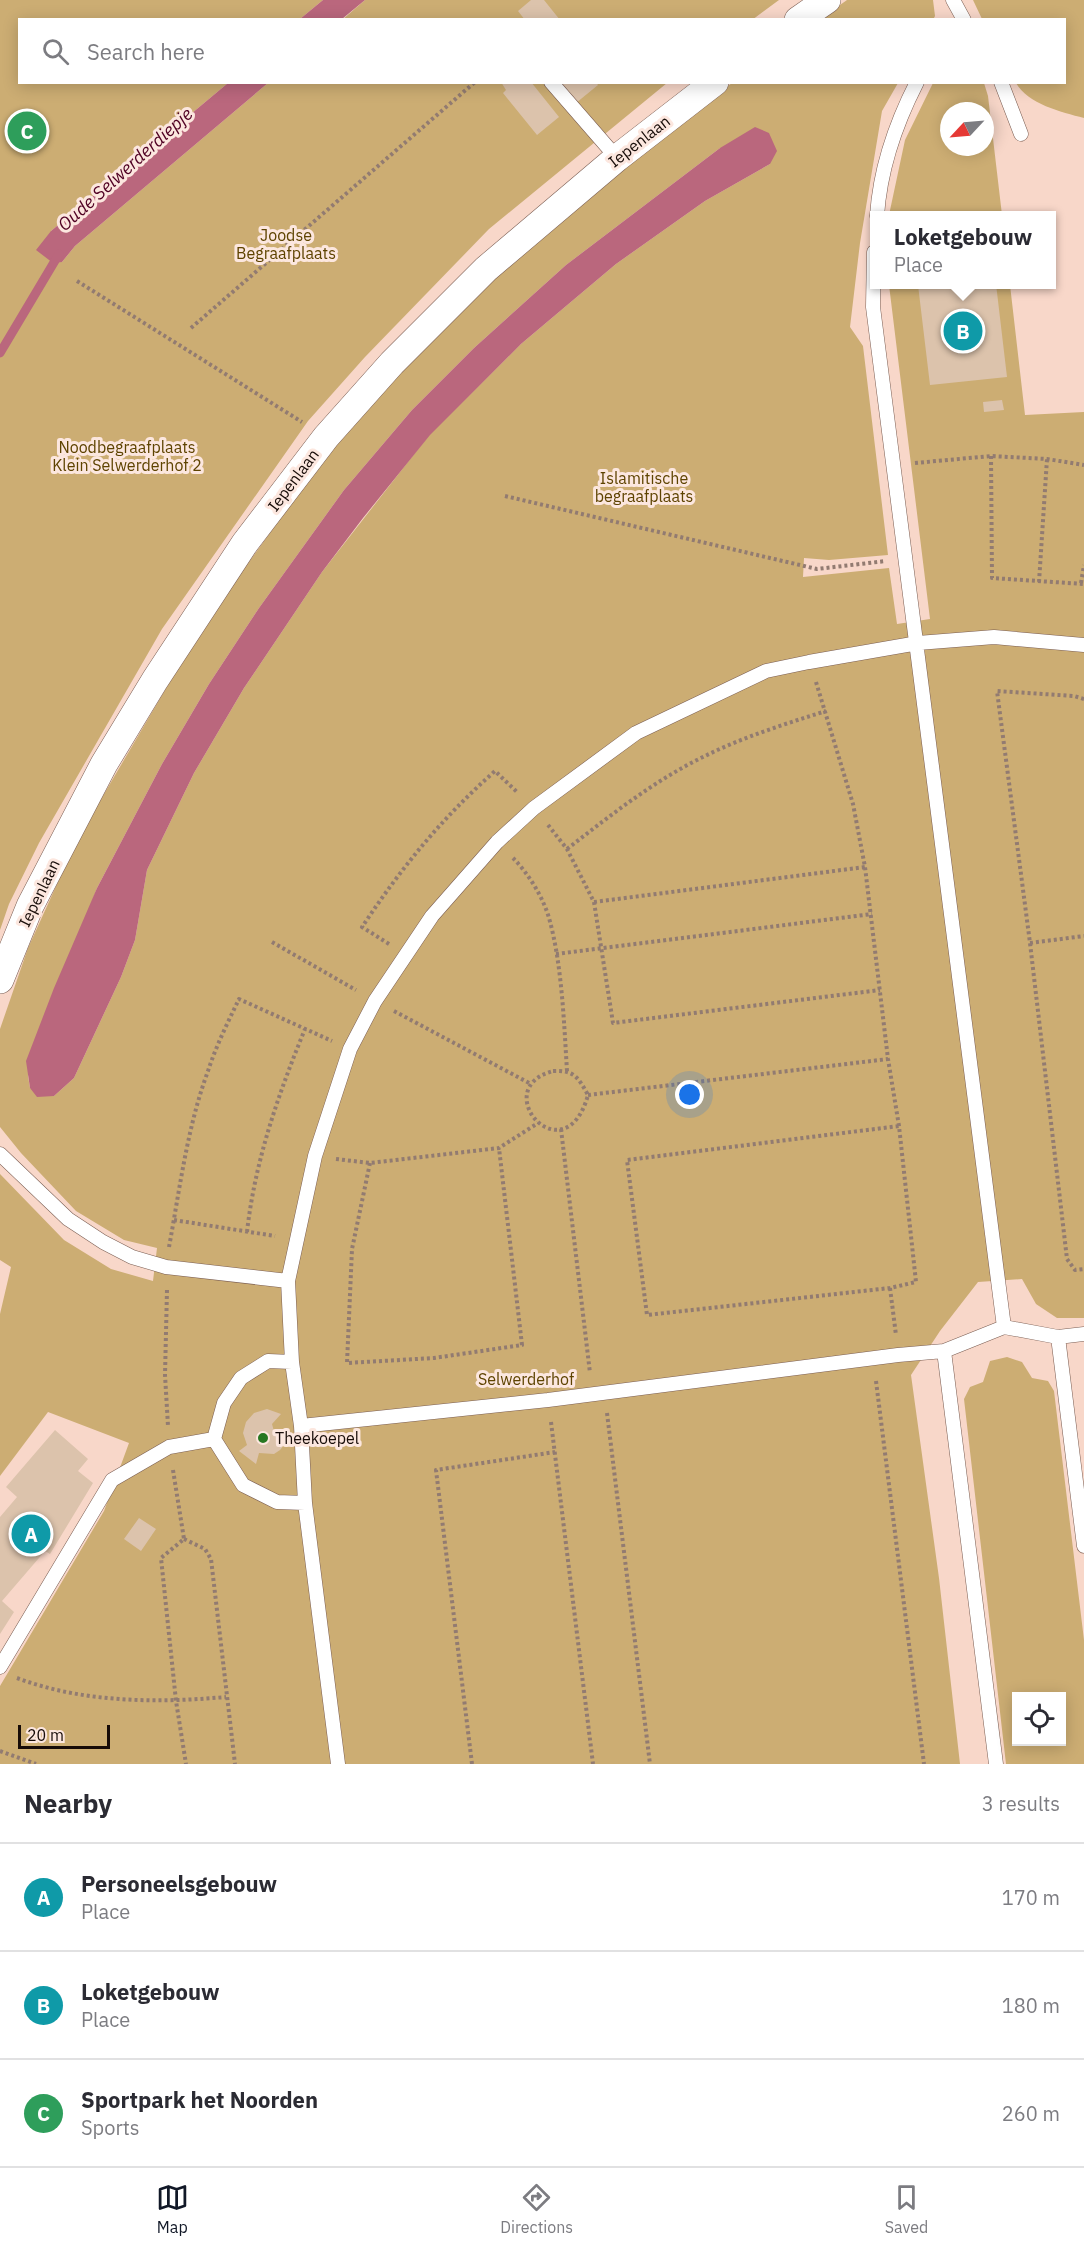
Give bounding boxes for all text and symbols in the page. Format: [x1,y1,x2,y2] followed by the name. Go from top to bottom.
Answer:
[18,18,1066,84] search box
[39,35,72,68] icon: search
[87,37,205,66] text: Search here
[53,102,197,236] water label: Oude Selwerderdiepje
[940,102,994,156] north arrow
[8,108,46,154] pin: C
[604,111,674,171] street label: Iepenlaan
[870,211,1056,289] popup
[894,222,1032,251] text: Loketgebouw
[236,225,336,263] park label: Joodse Begraafplaats
[894,251,943,278] text: Place
[944,308,982,354] pin: B
[52,437,202,475] park label: Noodbegraafplaats Klein Selwerderhof 2
[263,445,323,515] street label: Iepenlaan
[595,468,693,506] park label: Islamitische begraafplaats
[14,856,64,930] street label: Iepenlaan
[675,1080,704,1109] your location
[478,1369,574,1389] park label: Selwerderhof
[275,1428,359,1448] place label: Theekoepel
[256,1431,270,1445] marker: Theekoepel
[12,1512,51,1556] pin: A
[1012,1692,1066,1746] map controls
[1012,1692,1066,1746] button: locate
[18,1722,110,1750] scale bar
[27,1725,64,1745] text: 20 m
[24,1786,112,1820] text: Nearby
[982,1790,1060,1817] text: 3 results
[81,1869,277,1898] text: Personeelsgebouw
[37,1884,50,1911] text: A
[1002,1884,1060,1911] text: 170 m
[81,1898,130,1925] text: Place
[81,1977,220,2006] text: Loketgebouw
[37,1992,50,2019] text: B
[1002,1992,1060,2019] text: 180 m
[81,2006,130,2033] text: Place
[81,2085,318,2114] text: Sportpark het Noorden
[37,2100,50,2127] text: C
[1002,2100,1060,2127] text: 260 m
[81,2114,140,2141] text: Sports
[156,2181,189,2237] tab: Map
[500,2181,573,2237] tab: Directions
[885,2181,928,2237] tab: Saved

